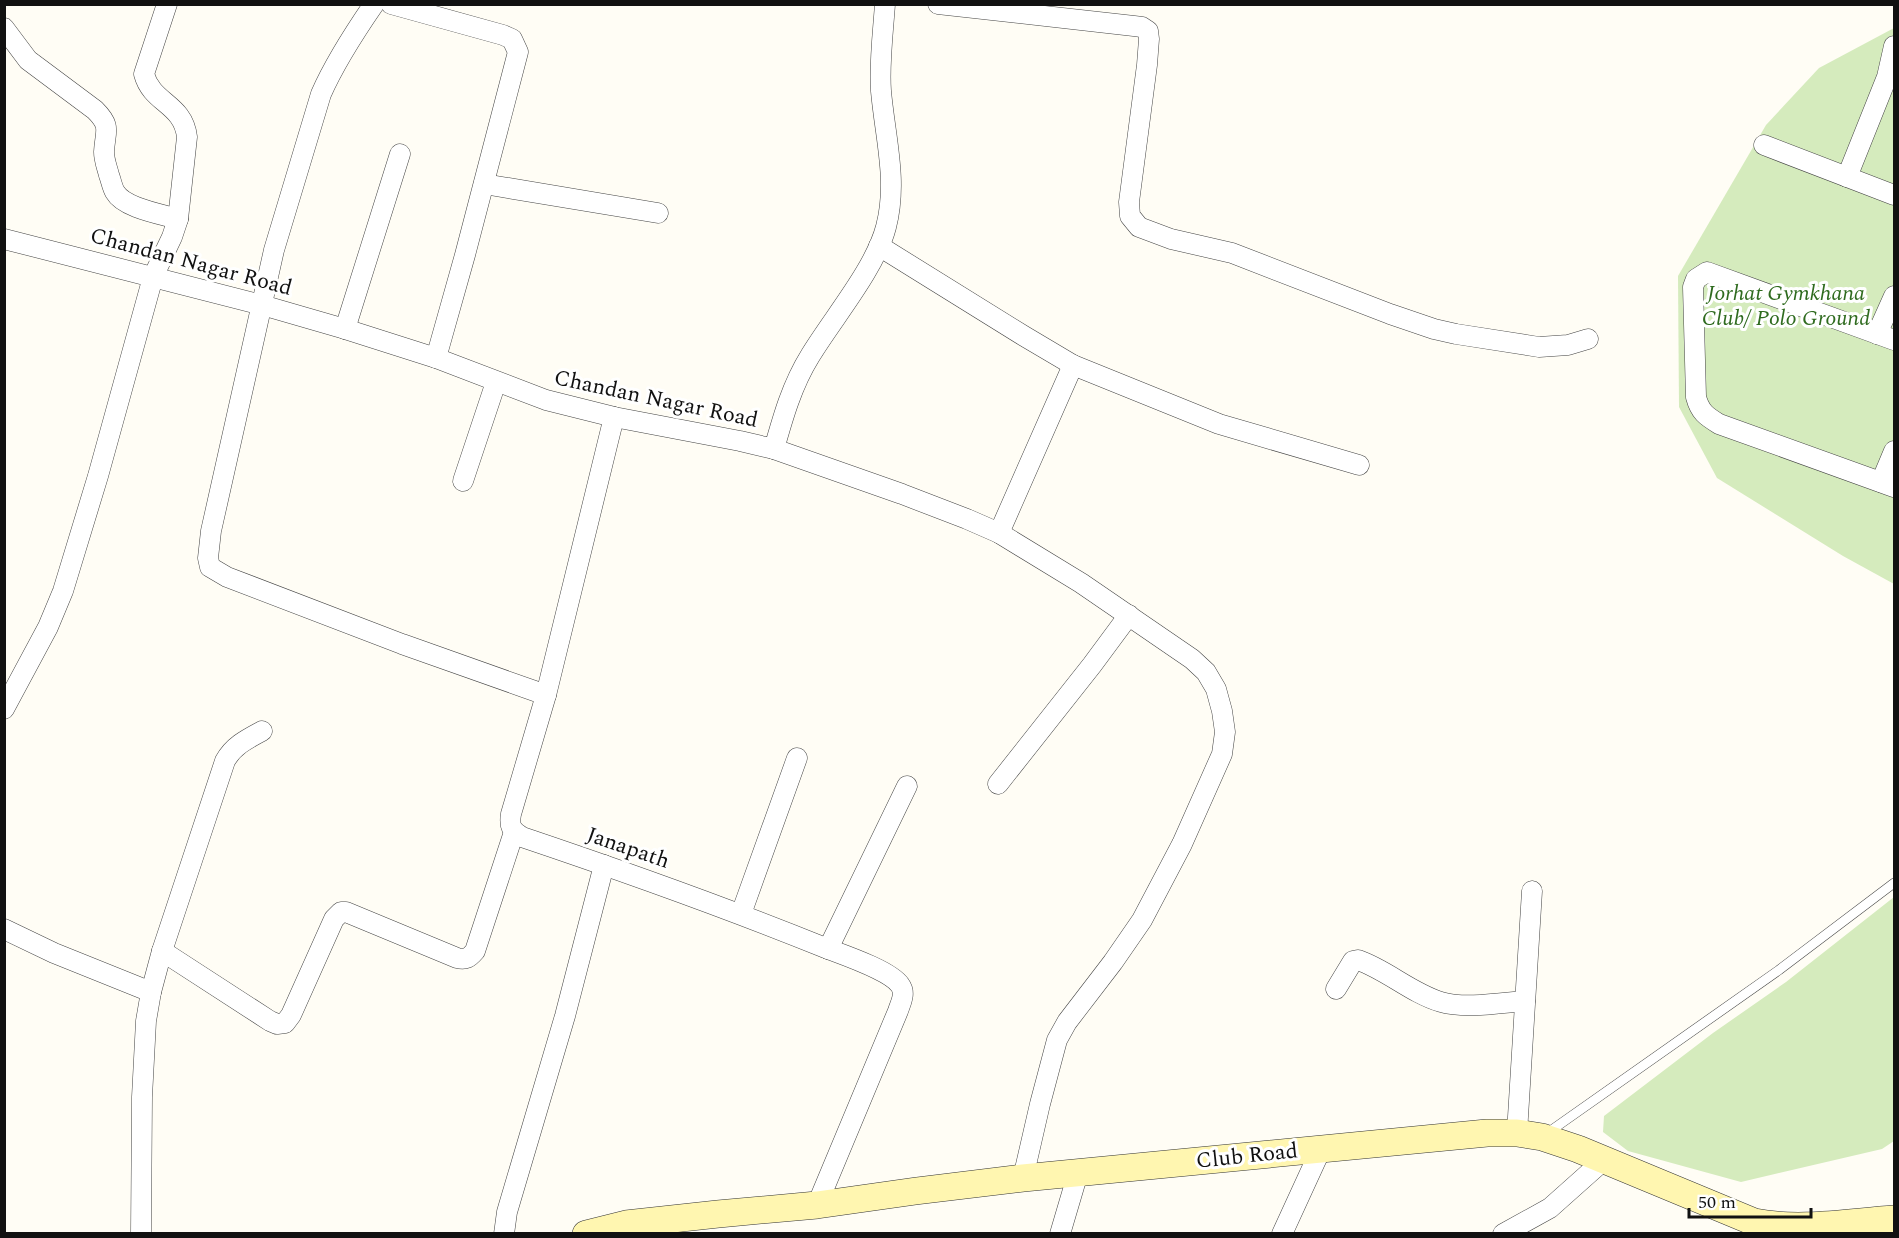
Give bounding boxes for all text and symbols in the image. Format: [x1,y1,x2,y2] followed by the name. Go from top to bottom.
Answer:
[86,219,296,305] street label: Chandan Nagar Road
[1702,277,1870,335] park label: Jorhat Gymkhana Club/ Polo Ground
[551,361,761,437] street label: Chandan Nagar Road
[582,818,674,878] street label: Janapath
[1194,1134,1300,1178] street label: Club Road
[1689,1181,1810,1219] scale bar
[1698,1189,1736,1216] text: 50 m

